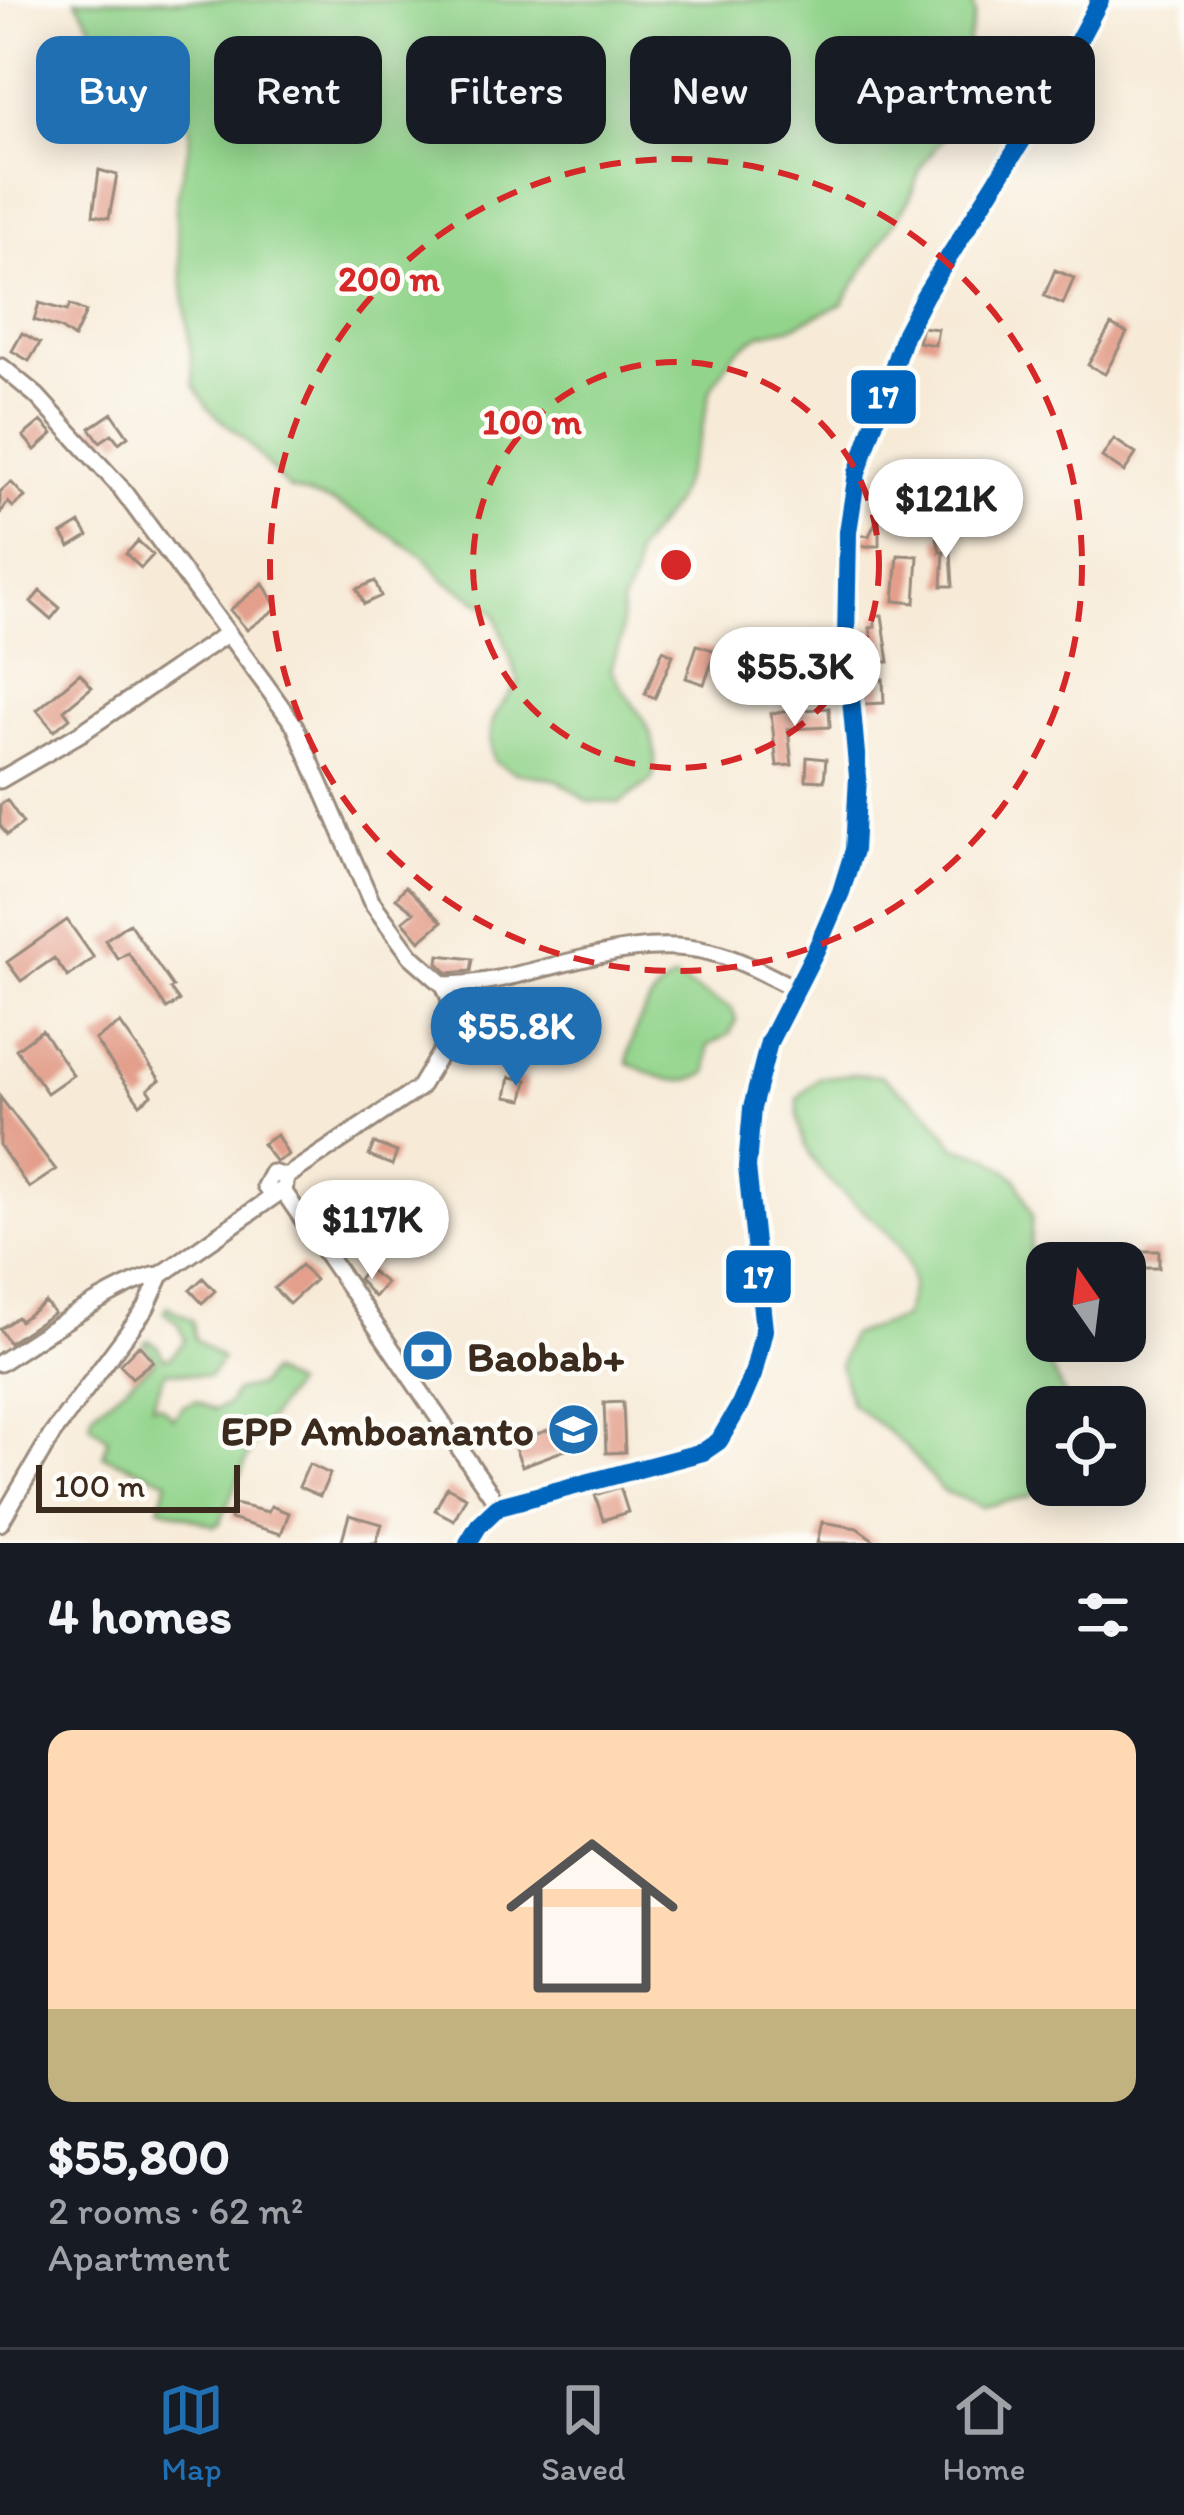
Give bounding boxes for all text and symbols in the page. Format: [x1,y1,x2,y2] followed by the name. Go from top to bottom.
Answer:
[36,36,190,144] chip: Buy
[214,36,382,144] chip: Rent
[406,36,606,144] chip: Filters
[630,36,791,144] chip: New
[815,36,1095,144] chip: Apartment
[338,257,441,300] text: 200 m
[849,368,918,426] line badge: 17
[867,377,899,416] text: 17
[482,400,582,443] text: 100 m
[862,459,1030,561] pin: $121K
[895,474,997,521] text: $121K
[655,544,697,586] centre of rings
[697,627,893,729] pin: $55.3K
[737,642,853,689] text: $55.3K
[418,987,614,1089] pin: $55.8K
[458,1002,574,1049] text: $55.8K
[288,1180,456,1282] pin: $117K
[322,1195,422,1242] text: $117K
[1026,1242,1146,1362] north arrow
[1026,1242,1146,1506] map controls
[724,1248,793,1305] line badge: 17
[742,1257,774,1296] text: 17
[400,1328,456,1384] bank icon: Baobab+
[467,1331,625,1382] place label: Baobab+
[1026,1386,1146,1506] button: locate
[545,1402,601,1458] school or university icon: EPP Amboananto
[221,1405,534,1456] place label: EPP Amboananto
[36,1459,240,1512] scale bar
[54,1466,145,1505] text: 100 m
[1070,1582,1136,1648] icon: filters
[48,1585,232,1646] text: 4 homes
[484,1808,700,2024] icon: home
[48,2126,230,2187] text: $55,800
[48,2187,303,2234] text: 2 rooms · 62 m²
[48,2234,230,2281] text: Apartment
[158,2377,224,2488] tab: Map
[541,2377,626,2488] tab: Saved
[942,2377,1026,2488] tab: Home

